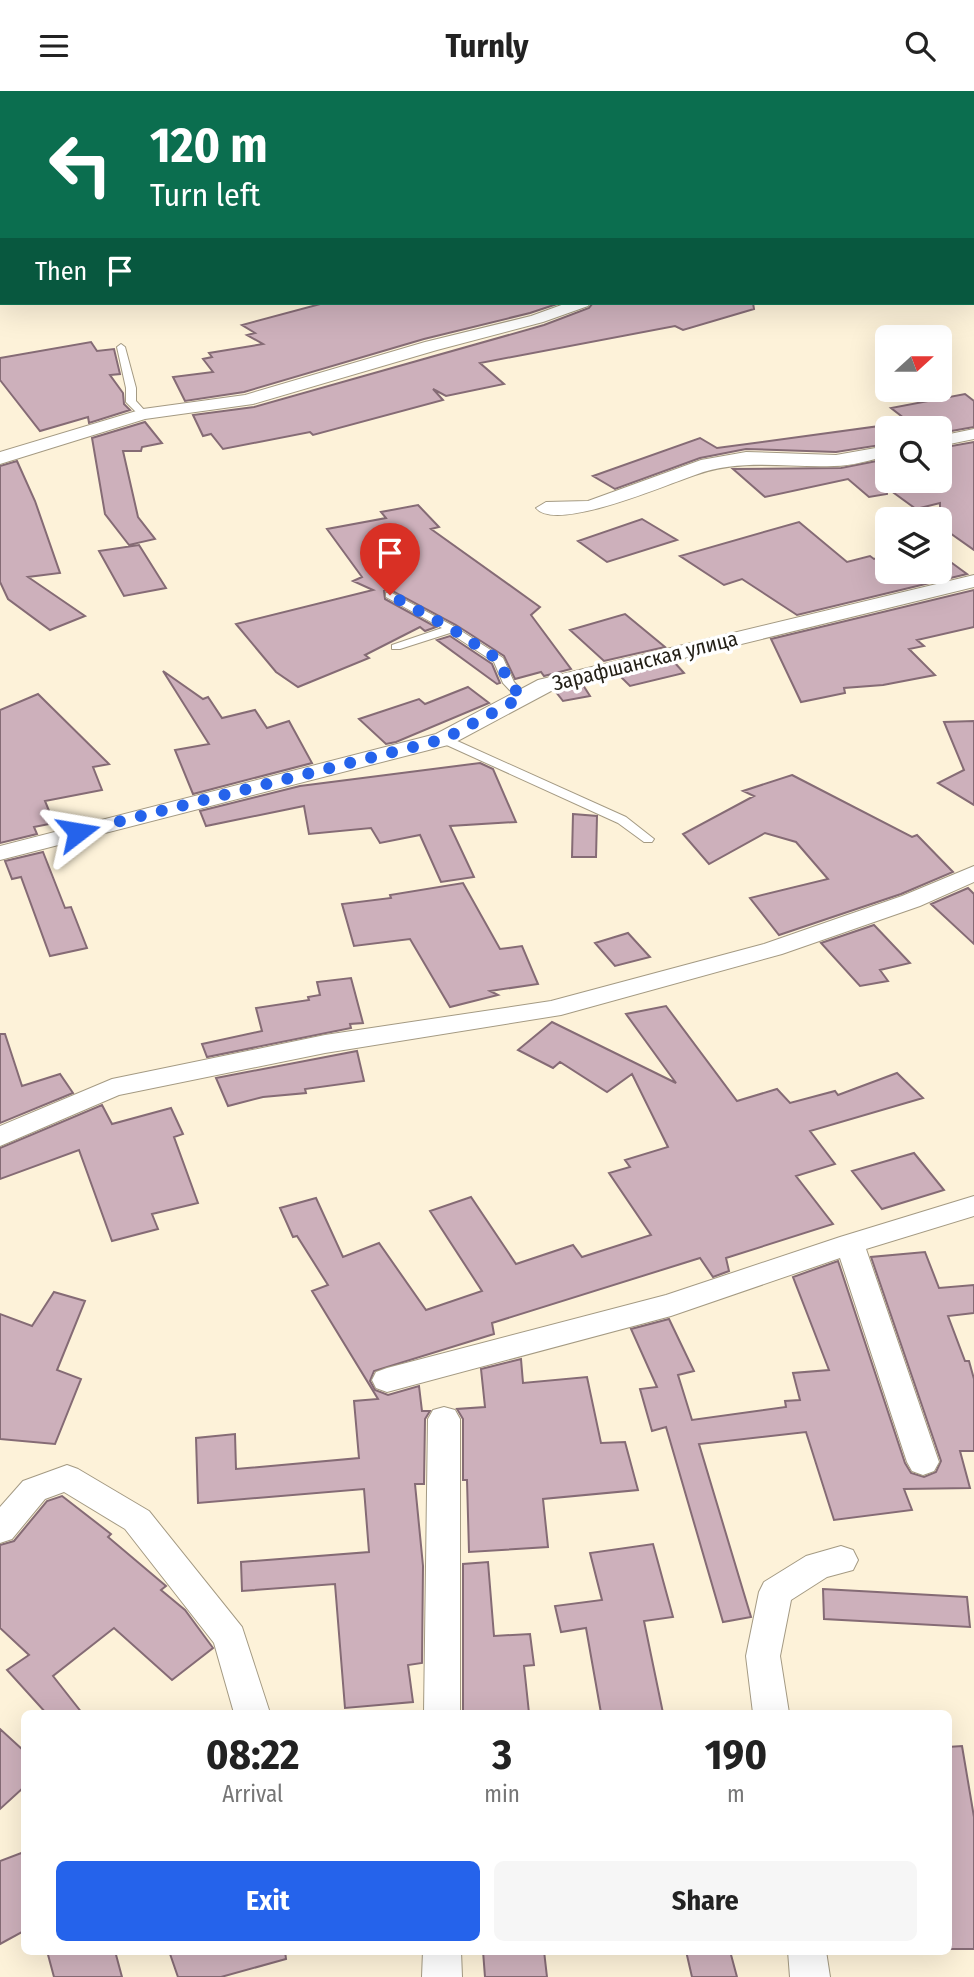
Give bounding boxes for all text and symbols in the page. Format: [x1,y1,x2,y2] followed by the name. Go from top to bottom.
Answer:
[35,27,73,65] icon: menu
[445,27,529,65] text: Turnly
[901,27,939,65] icon: search
[150,116,268,175] text: 120 m
[35,119,126,210] icon: left
[150,176,260,214] text: Turn left
[101,252,139,290] icon: arrive
[35,256,87,287] text: Then
[875,325,952,403] north arrow
[875,325,952,584] map controls
[875,416,952,493] button: search
[875,507,952,584] button: layers
[360,523,420,595] pin
[371,534,409,572] icon: arrive
[550,625,740,697] street label: Зарафшанская улица
[41,795,115,869] position arrow
[206,1730,299,1780] text: 08:22
[492,1730,512,1780] text: 3
[705,1730,767,1780] text: 190
[222,1780,283,1808] text: Arrival
[484,1780,520,1808] text: min
[727,1780,745,1808] text: m
[56,1861,480,1941] button: Exit
[494,1861,917,1941] button: Share

